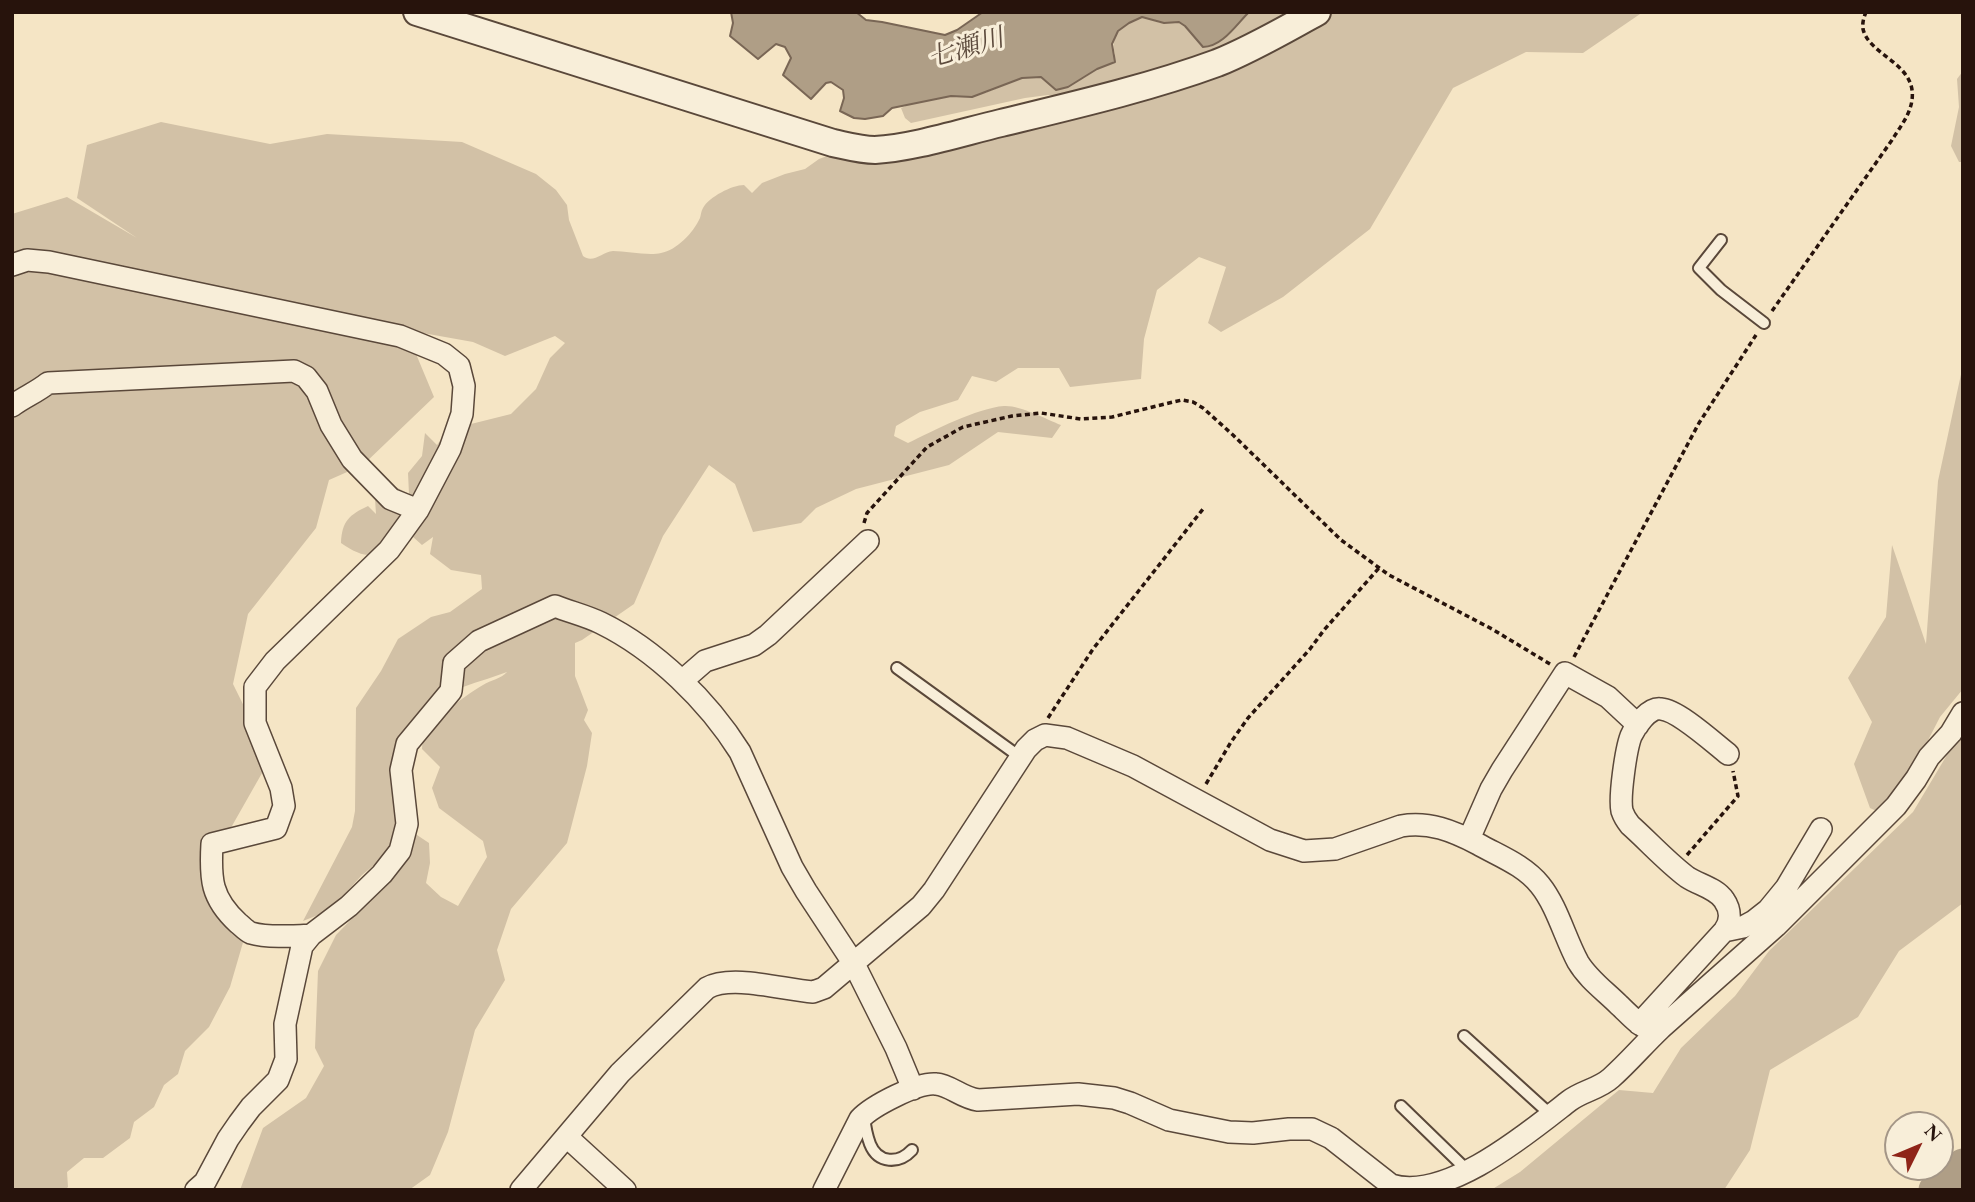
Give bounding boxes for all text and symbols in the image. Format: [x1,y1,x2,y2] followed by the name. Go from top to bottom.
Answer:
[924,23,1008,75] water label: 七瀬川
[1884,1111,1954,1181] north arrow
[1919,1119,1948,1147] text: N

